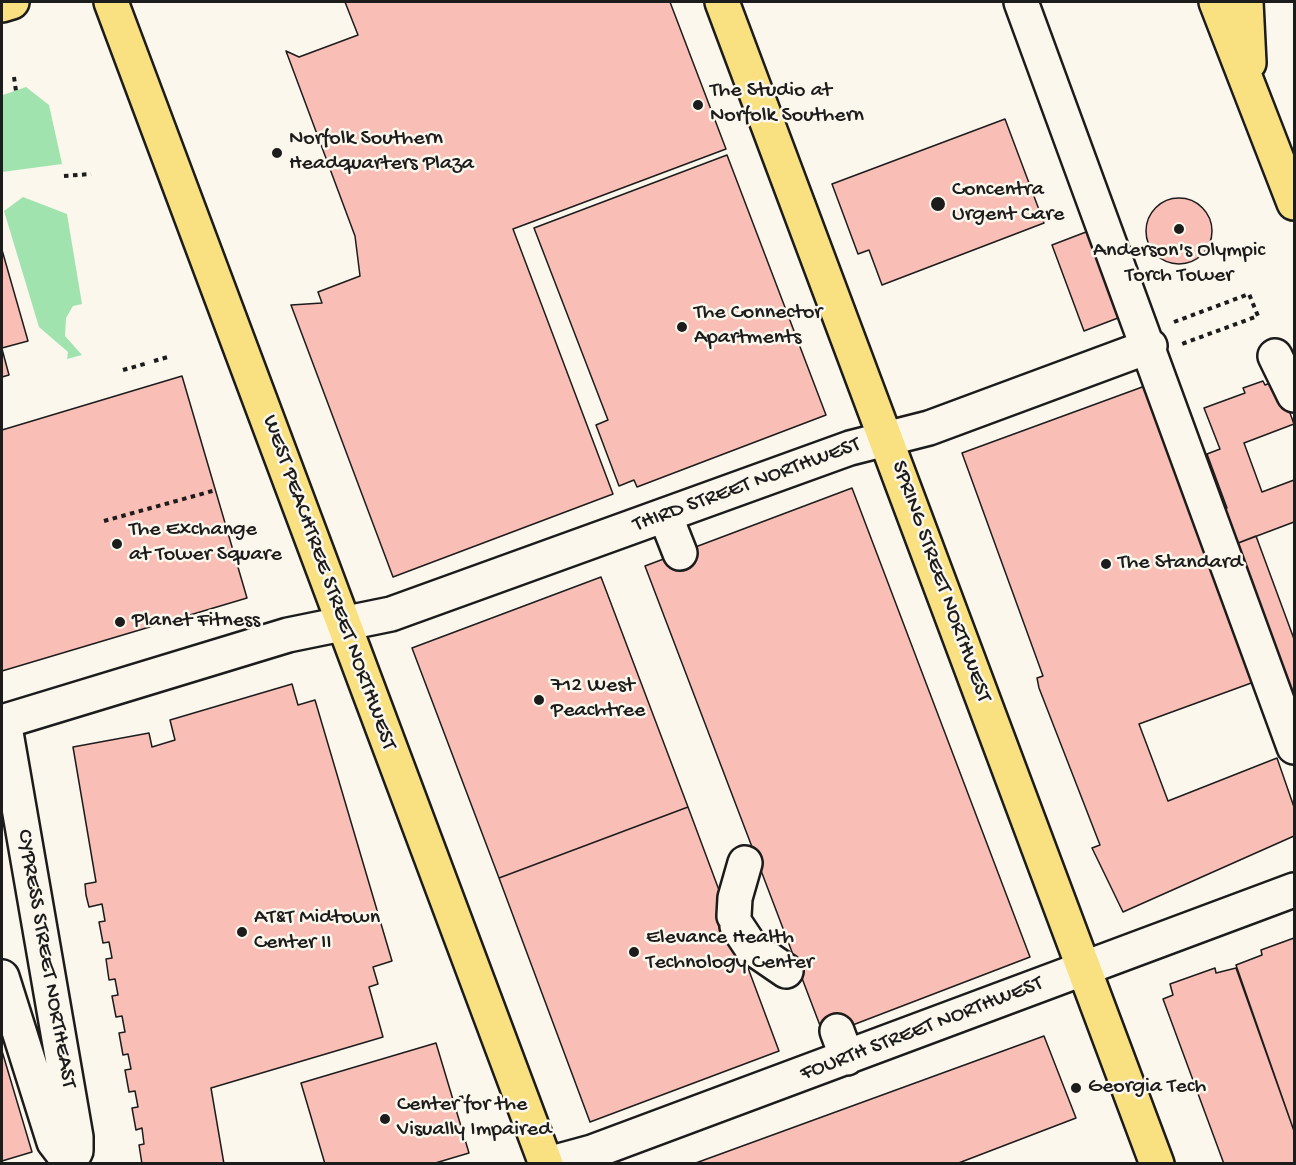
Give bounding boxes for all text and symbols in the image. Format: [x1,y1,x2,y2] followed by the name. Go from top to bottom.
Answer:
[710,79,864,130] place label: The Studio at Norfolk Southern
[691,98,705,112] marker: The Studio at Norfolk Southern
[289,127,474,178] place label: Norfolk Southern Headquarters Plaza
[270,146,284,160] marker: Norfolk Southern Headquarters Plaza
[952,178,1064,230] place label: Concentra Urgent Care
[929,195,947,213] marker: Concentra Urgent Care
[1172,222,1186,236] marker: Anderson's Olympic Torch Tower
[1093,239,1265,290] place label: Anderson's Olympic Torch Tower
[694,301,822,352] place label: The Connector Apartments
[675,320,689,334] marker: The Connector Apartments
[255,412,401,754] street label: WEST PEACHTREE STREET NORTHWEST
[630,433,864,539] street label: THIRD STREET NORTHWEST
[884,458,996,706] street label: SPRING STREET NORTHWEST
[129,518,282,570] place label: The Exchange at Tower Square
[110,537,124,551] marker: The Exchange at Tower Square
[1118,551,1242,577] place label: The Standard
[1099,557,1113,571] marker: The Standard
[132,609,260,635] place label: Planet Fitness
[113,615,127,629] marker: Planet Fitness
[551,674,645,726] place label: 712 West Peachtree
[532,693,546,707] marker: 712 West Peachtree
[9,828,81,1090] street label: CYPRESS STREET NORTHEAST
[254,906,380,957] place label: AT&T Midtown Center II
[235,925,249,939] marker: AT&T Midtown Center II
[646,926,814,978] place label: Elevance Health Technology Center
[627,945,641,959] marker: Elevance Health Technology Center
[797,972,1047,1088] street label: FOURTH STREET NORTHWEST
[1088,1075,1206,1101] place label: Georgia Tech
[1069,1081,1083,1095] marker: Georgia Tech
[397,1093,551,1144] place label: Center for the Visually Impaired
[378,1112,392,1126] marker: Center for the Visually Impaired

